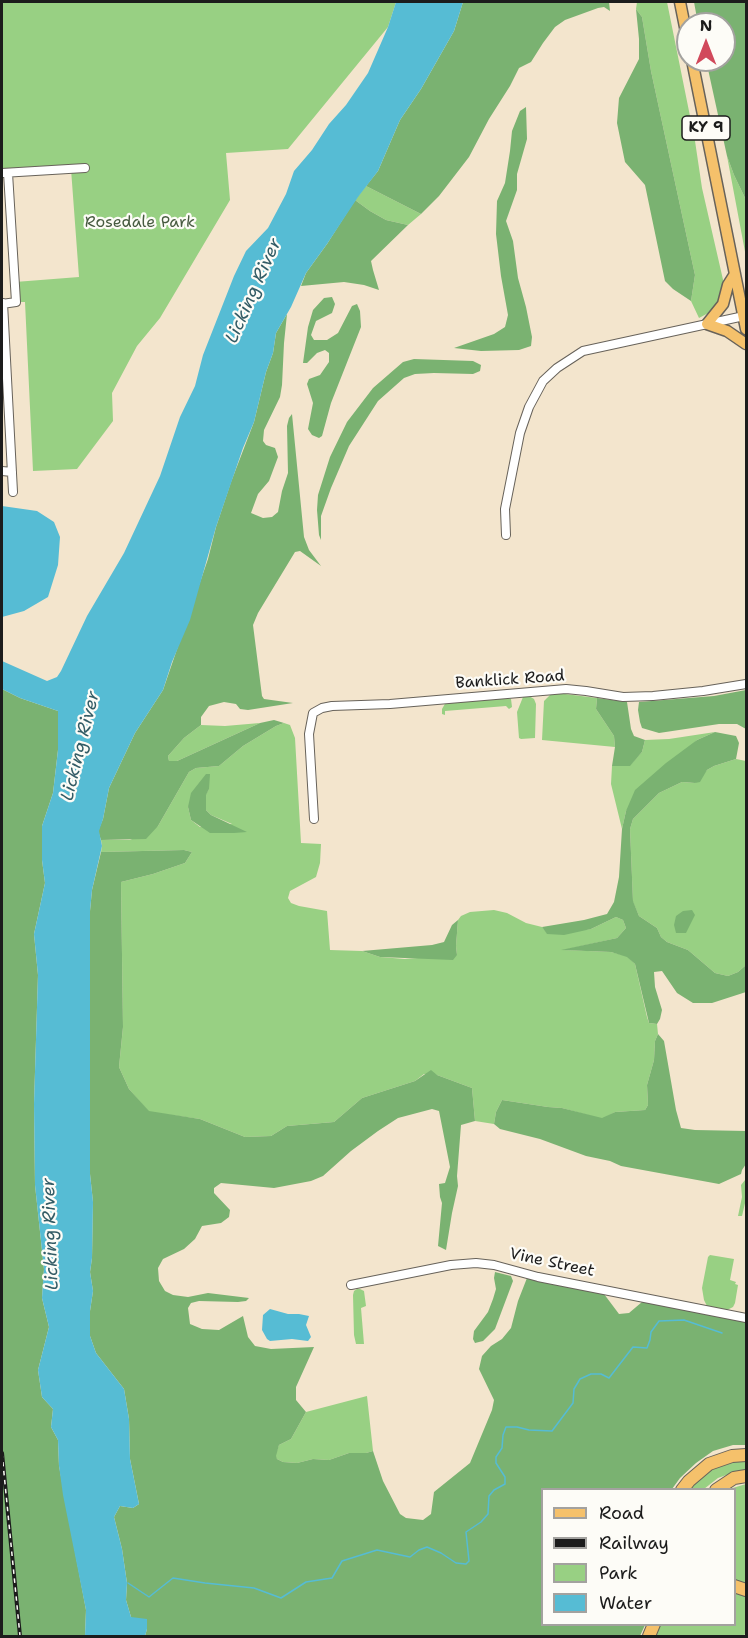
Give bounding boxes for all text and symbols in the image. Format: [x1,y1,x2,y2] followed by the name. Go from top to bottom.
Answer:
[676,12,736,72] north arrow
[700,15,712,36] text: N
[682,116,730,140] road number: KY 9
[85,213,195,233] park label: Rosedale Park
[221,235,287,347] water label: Licking River
[455,667,565,693] street label: Banklick Road
[57,689,105,803] water label: Licking River
[38,1177,64,1291] water label: Licking River
[508,1245,596,1281] street label: Vine Street
[541,1488,736,1626] legend
[599,1501,644,1525] text: Road
[599,1531,669,1555] text: Railway
[599,1561,638,1585] text: Park
[599,1591,652,1615] text: Water

